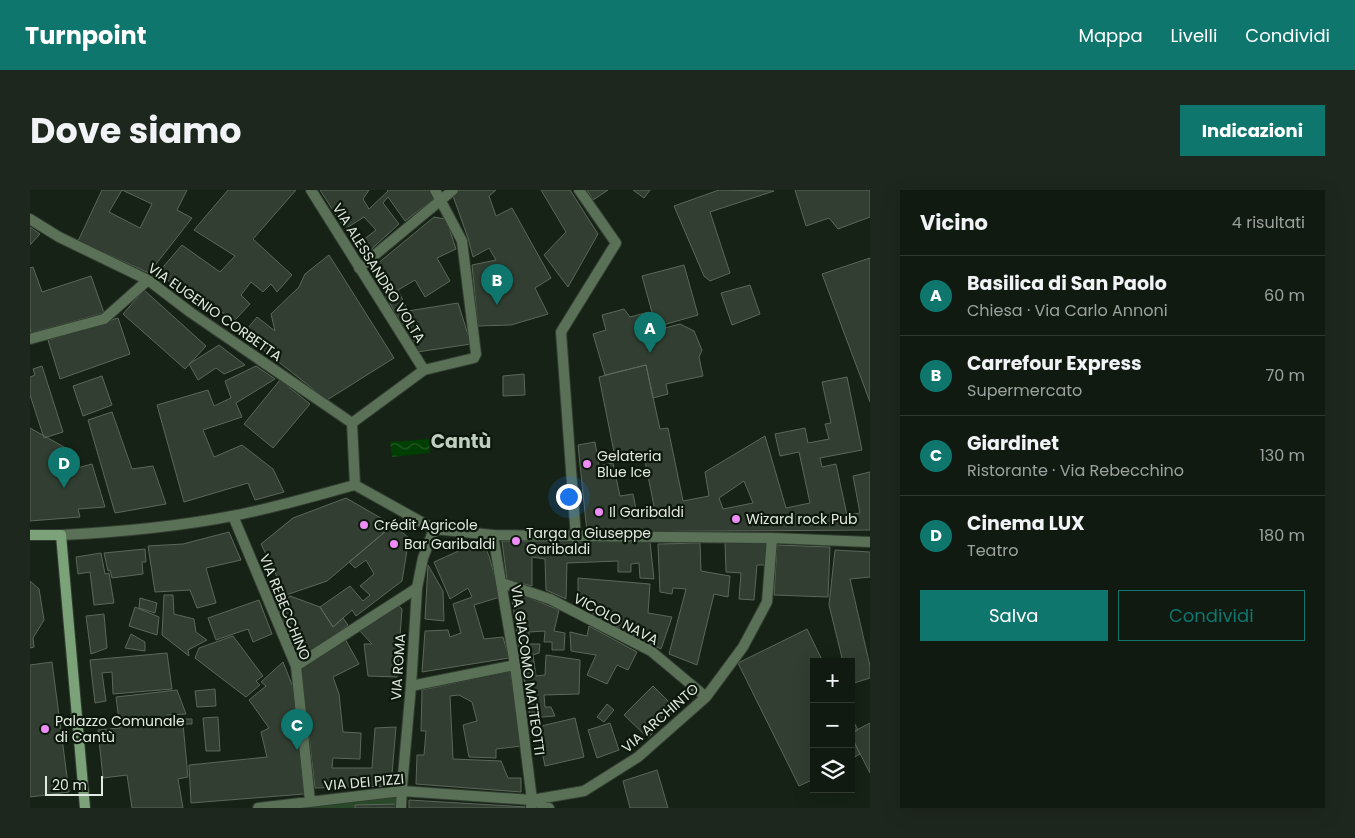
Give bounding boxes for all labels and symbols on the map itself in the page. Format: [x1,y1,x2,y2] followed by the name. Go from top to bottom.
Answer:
[328,199,430,347] street label: VIA ALESSANDRO VOLTA
[144,258,286,366] street label: VIA EUGENIO CORBETTA
[481,264,513,305] pin: B
[634,312,666,353] pin: A
[431,428,491,455] district label: Cantù
[597,446,661,482] place label: Gelateria Blue Ice
[48,447,80,488] pin: D
[581,458,593,470] marker: Gelateria Blue Ice
[556,484,582,510] your location
[609,502,684,522] place label: Il Garibaldi
[593,506,605,518] marker: Il Garibaldi
[746,509,858,529] place label: Wizard rock Pub
[730,513,742,525] marker: Wizard rock Pub
[374,515,478,535] place label: Crédit Agricole
[358,519,370,531] marker: Crédit Agricole
[526,523,651,559] place label: Targa a Giuseppe Garibaldi
[404,534,495,554] place label: Bar Garibaldi
[510,535,522,547] marker: Targa a Giuseppe Garibaldi
[388,538,400,550] marker: Bar Garibaldi
[255,551,315,663] street label: VIA REBECCHINO
[506,583,550,757] street label: VIA GIACOMO MATTEOTTI
[570,588,662,650] street label: VICOLO NAVA
[386,633,410,701] street label: VIA ROMA
[617,679,703,757] street label: VIA ARCHINTO
[281,709,313,750] pin: C
[55,711,185,747] place label: Palazzo Comunale di Cantù
[39,723,51,735] marker: Palazzo Comunale di Cantù
[323,769,405,795] street label: VIA DEI PIZZI
[45,773,102,796] scale bar

